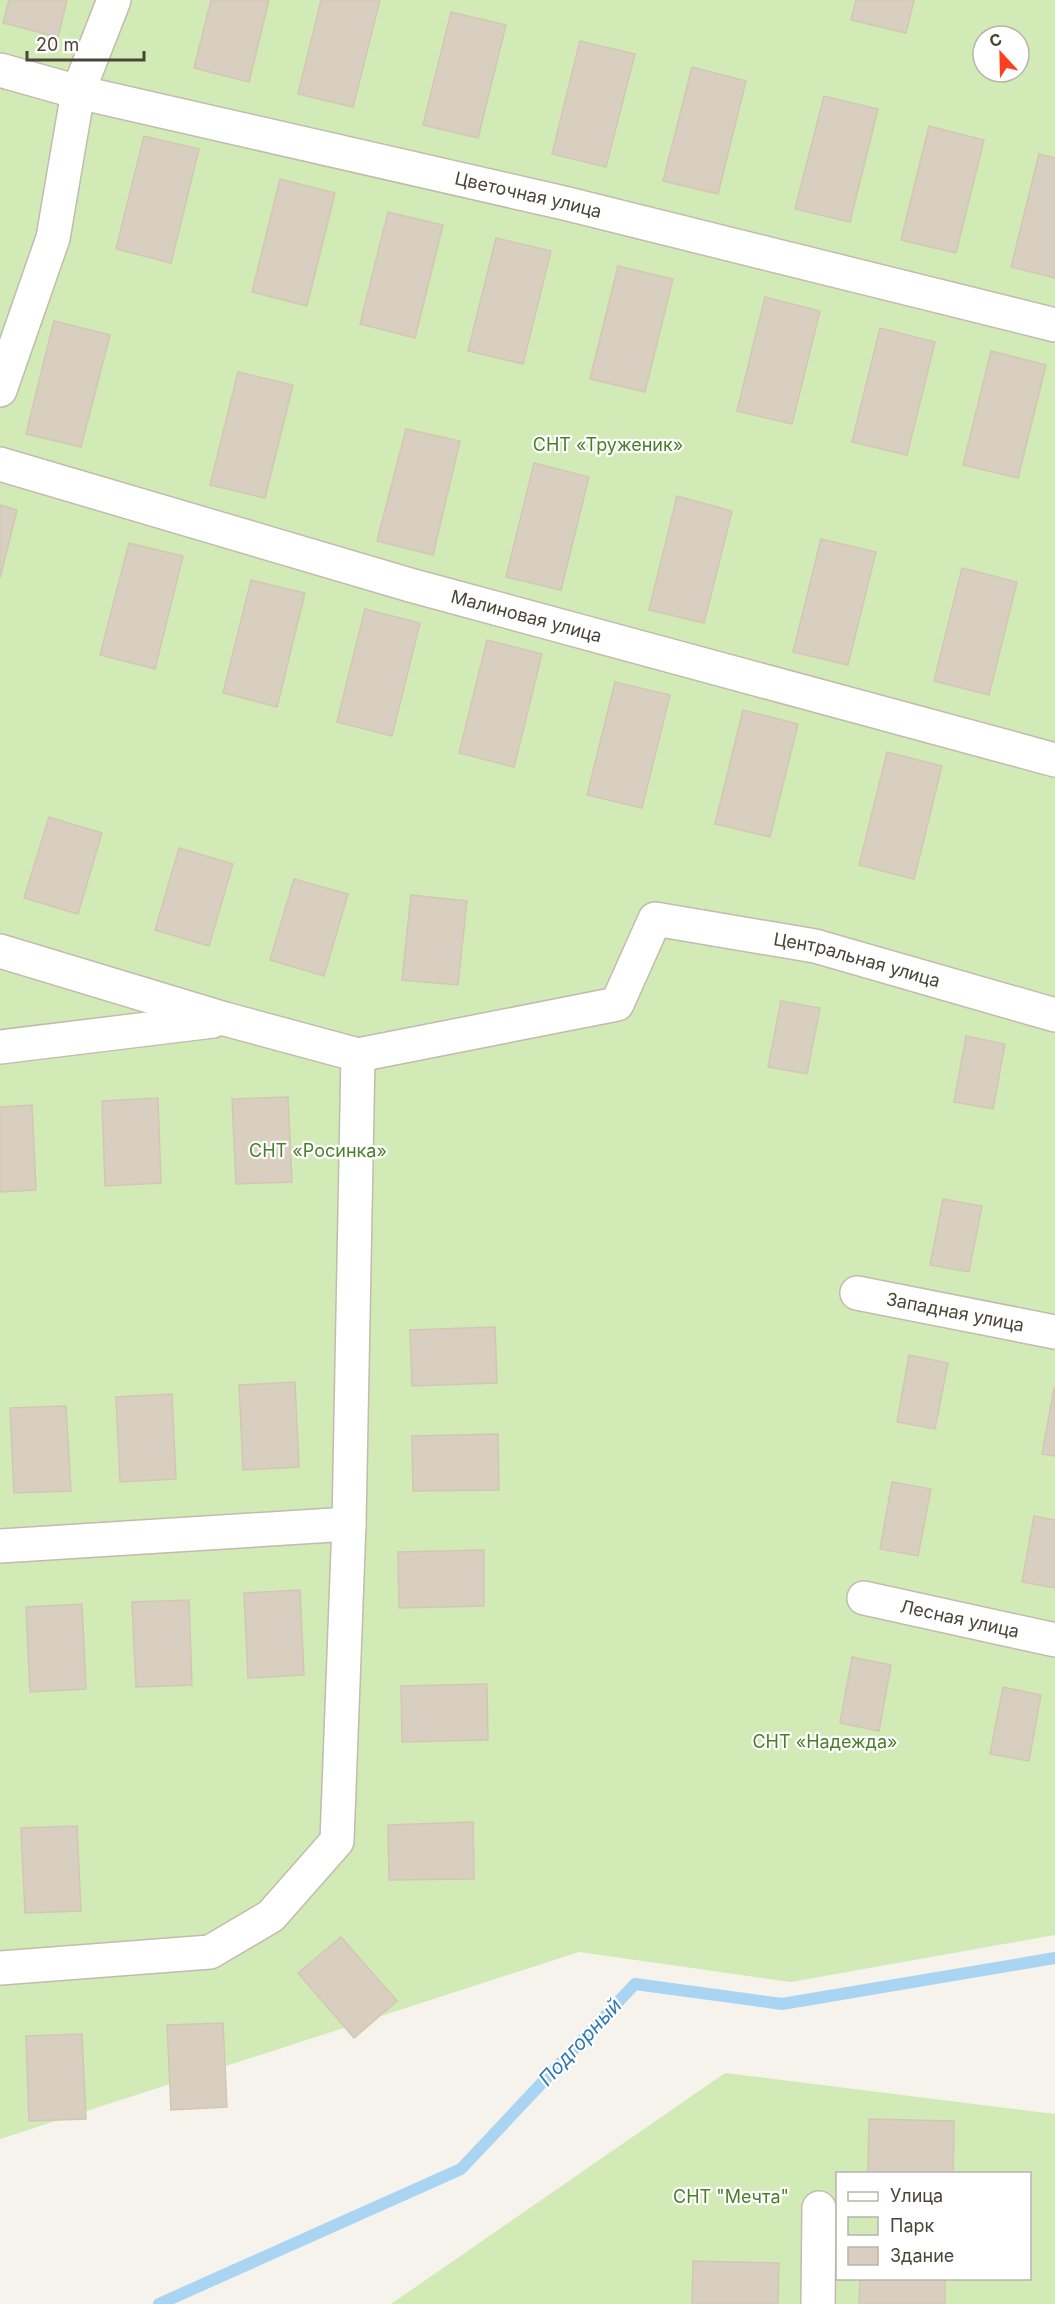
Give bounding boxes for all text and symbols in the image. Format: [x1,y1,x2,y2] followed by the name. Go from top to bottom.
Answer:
[27,24,144,62] scale bar
[971,24,1031,84] north arrow
[986,29,1005,52] text: С
[36,34,79,55] text: 20 m
[453,167,604,222] street label: Цветочная улица
[533,434,683,455] park label: СНТ «Труженик»
[449,586,604,647] street label: Малиновая улица
[772,928,943,991] street label: Центральная улица
[249,1140,387,1161] park label: СНТ «Росинка»
[884,1288,1026,1336] street label: Западная улица
[898,1595,1021,1642] street label: Лесная улица
[752,1731,898,1752] park label: СНТ «Надежда»
[534,1993,627,2091] water label: Подгорный
[836,2172,1031,2280] legend
[890,2185,943,2206] text: Улица
[673,2186,789,2207] park label: СНТ "Мечта"
[890,2215,935,2236] text: Парк
[890,2245,954,2266] text: Здание

